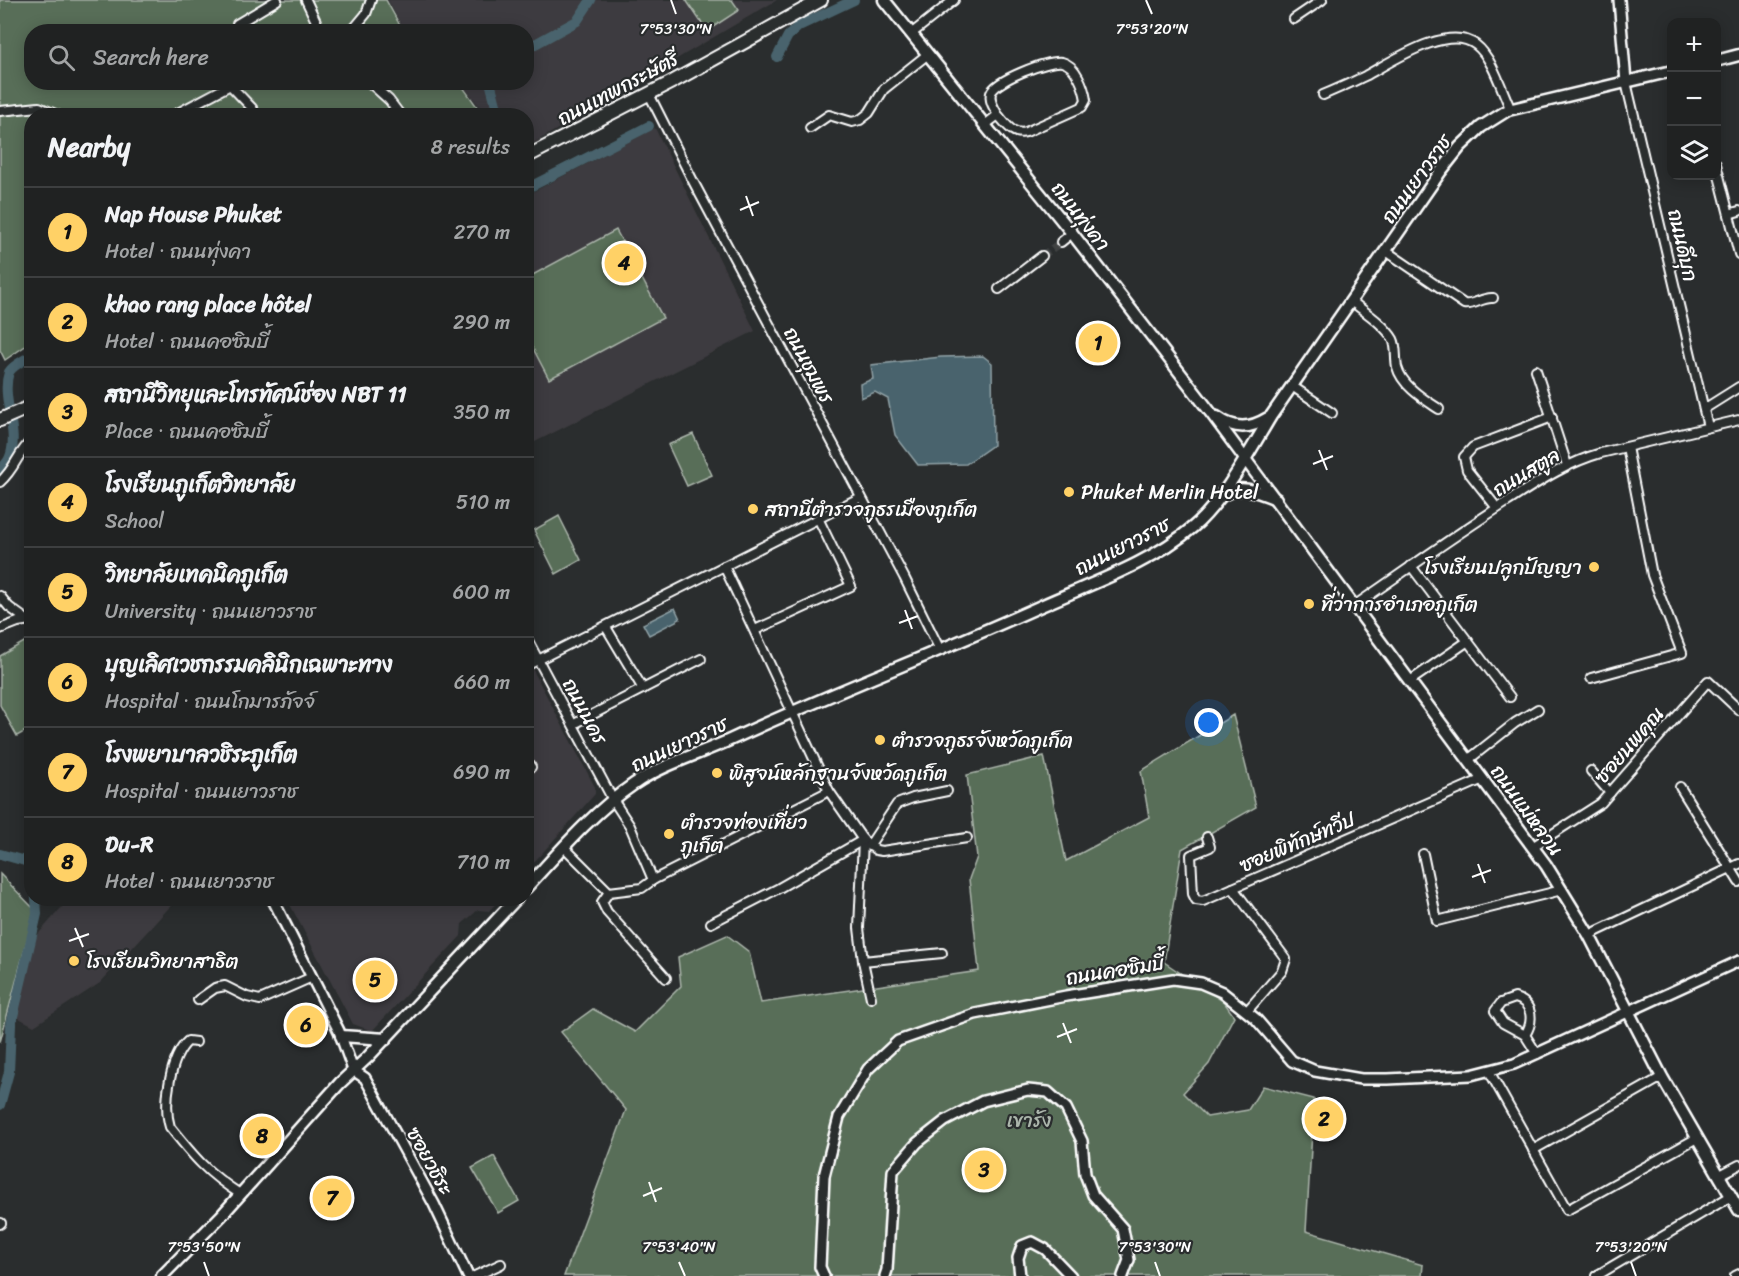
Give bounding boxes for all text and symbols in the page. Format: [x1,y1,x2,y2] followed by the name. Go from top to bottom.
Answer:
[640,16,713,42] text: 7°53'30"N
[1116,16,1189,42] text: 7°53'20"N
[1667,18,1721,180] map controls
[1667,18,1721,72] button: +
[24,24,534,90] search box
[93,38,209,77] text: Search here
[45,41,78,74] icon: search
[551,41,687,135] street label: ถนนเทพกระษัตรี
[1667,72,1721,126] button: −
[48,124,130,170] text: Nearby
[1372,125,1462,231] street label: ถนนเยาวราช
[1667,126,1721,180] button: layers
[431,130,510,165] text: 8 results
[1042,174,1119,259] street label: ถนนทุ่งคา
[105,195,282,234] text: Nap House Phuket
[1657,205,1708,285] street label: ถนนดีบุก
[63,215,72,250] text: 1
[454,215,510,250] text: 270 m
[105,234,251,269] text: Hotel · ถนนทุ่งคา
[604,240,644,286] pin: 4
[105,285,311,324] text: khao rang place hôtel
[62,305,73,340] text: 2
[453,305,510,340] text: 290 m
[774,320,844,411] street label: ถนนชุมพร
[1078,320,1118,366] pin: 1
[105,324,269,359] text: Hotel · ถนนคอซิมบี้
[105,375,407,414] text: สถานีวิทยุและโทรทัศน์ช่อง NBT 11
[62,395,73,430] text: 3
[454,395,510,430] text: 350 m
[105,414,268,449] text: Place · ถนนคอซิมบี้
[1485,438,1567,507] street label: ถนนสตูล
[105,465,296,504] text: โรงเรียนภูเก็ตวิทยาลัย
[1081,475,1260,510] place label: Phuket Merlin Hotel
[61,485,74,520] text: 4
[456,485,510,520] text: 510 m
[1062,485,1076,499] marker: Phuket Merlin Hotel
[764,492,977,527] place label: สถานีตำรวจภูธรเมืองภูเก็ต
[746,502,760,516] marker: สถานีตำรวจภูธรเมืองภูเก็ต
[105,504,164,539] text: School
[1068,506,1178,586] street label: ถนนเยาวราช
[1424,550,1582,585] place label: โรงเรียนปลูกปัญญา
[105,555,288,594] text: วิทยาลัยเทคนิคภูเก็ต
[1587,560,1601,574] marker: โรงเรียนปลูกปัญญา
[61,575,74,610] text: 5
[453,575,510,610] text: 600 m
[1321,586,1478,622] place label: ที่ว่าการอำเภอภูเก็ต
[105,594,315,629] text: University · ถนนเยาวราช
[1302,597,1316,611] marker: ที่ว่าการอำเภอภูเก็ต
[105,645,392,684] text: บุญเลิศเวชกรรมคลินิกเฉพาะทาง
[62,665,73,700] text: 6
[454,665,510,700] text: 660 m
[552,671,617,752] street label: ถนนนคร
[105,684,315,719] text: Hospital · ถนนโกมารภัจจ์
[1585,698,1673,792] street label: ซอยนพคุณ
[625,706,736,782] street label: ถนนเยาวราช
[1194,708,1223,737] your location
[892,723,1073,758] place label: ตำรวจภูธรจังหวัดภูเก็ต
[873,733,887,747] marker: ตำรวจภูธรจังหวัดภูเก็ต
[105,735,297,774] text: โรงพยาบาลวชิระภูเก็ต
[62,755,73,790] text: 7
[453,755,510,790] text: 690 m
[729,756,947,791] place label: พิสูจน์หลักฐานจังหวัดภูเก็ต
[1481,757,1572,864] street label: ถนนแม่หลวน
[710,766,724,780] marker: พิสูจน์หลักฐานจังหวัดภูเก็ต
[105,774,298,809] text: Hospital · ถนนเยาวราช
[1234,802,1362,883] street label: ซอยพิทักษ์ทวีป
[680,804,807,863] place label: ตำรวจท่องเที่ยว ภูเก็ต
[105,825,154,864] text: Du-R
[662,827,676,841] marker: ตำรวจท่องเที่ยว ภูเก็ต
[61,845,74,880] text: 8
[457,845,510,880] text: 710 m
[105,864,273,899] text: Hotel · ถนนเยาวราช
[1063,943,1172,996] street label: ถนนคอซิมบี้
[86,944,239,979] place label: โรงเรียนวิทยาสาธิต
[67,954,81,968] marker: โรงเรียนวิทยาสาธิต
[356,958,394,1002] pin: 5
[286,1002,326,1048] pin: 6
[1304,1096,1344,1142] pin: 2
[1007,1103,1051,1138] park label: เขารัง
[242,1114,282,1158] pin: 8
[396,1120,463,1203] street label: ซอยวชิระ
[964,1148,1004,1192] pin: 3
[312,1176,352,1220] pin: 7
[167,1234,241,1260] text: 7°53'50"N
[642,1234,716,1260] text: 7°53'40"N
[1119,1234,1192,1260] text: 7°53'30"N
[1595,1234,1668,1260] text: 7°53'20"N

